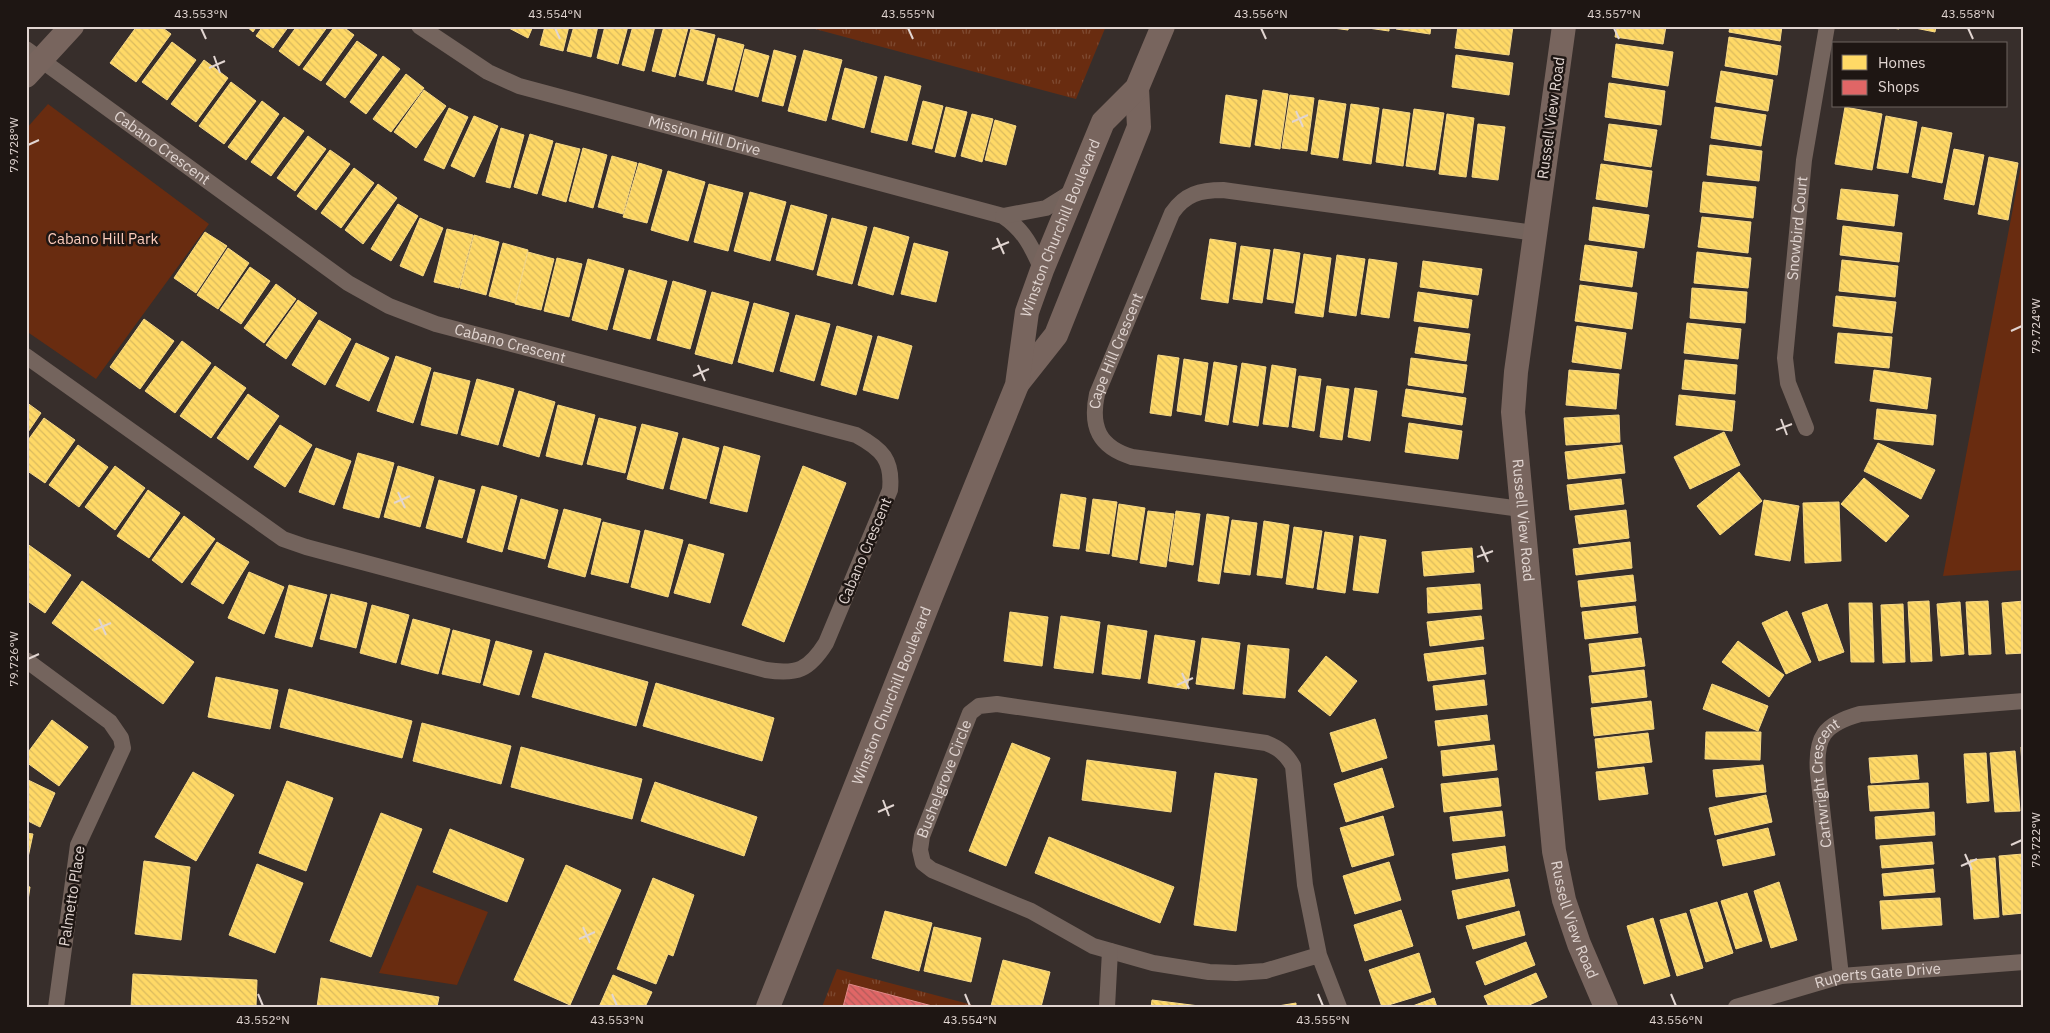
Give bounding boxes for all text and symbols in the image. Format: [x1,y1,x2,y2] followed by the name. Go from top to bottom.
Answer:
[174,6,228,21] text: 43.553°N
[528,6,582,21] text: 43.554°N
[881,6,935,21] text: 43.555°N
[1234,6,1288,21] text: 43.556°N
[1587,6,1641,21] text: 43.557°N
[1941,6,1995,21] text: 43.558°N
[1832,42,2008,108] legend
[1878,53,1926,72] text: Homes
[1533,56,1568,180] street label: Russell View Road
[1878,77,1920,96] text: Shops
[110,106,214,189] street label: Cabano Crescent
[646,111,763,160] street label: Mission Hill Drive
[6,117,21,173] text: 79.728°W
[1016,136,1104,320] street label: Winston Churchill Boulevard
[1783,175,1811,281] street label: Snowbird Court
[48,229,159,248] park label: Cabano Hill Park
[1085,290,1147,410] street label: Cape Hill Crescent
[2028,298,2043,354] text: 79.724°W
[452,319,568,367] street label: Cabano Crescent
[1508,458,1539,582] street label: Russell View Road
[833,495,896,607] street label: Cabano Crescent
[847,604,935,787] street label: Winston Churchill Boulevard
[6,631,21,687] text: 79.726°W
[1807,714,1843,849] street label: Cartwright Crescent
[912,717,975,841] street label: Bushelgrove Circle
[2028,812,2043,868] text: 79.722°W
[54,844,89,948] street label: Palmetto Place
[1547,859,1603,981] street label: Russell View Road
[1812,958,1941,992] street label: Ruperts Gate Drive
[236,1012,290,1027] text: 43.552°N
[590,1012,644,1027] text: 43.553°N
[943,1012,997,1027] text: 43.554°N
[1296,1012,1350,1027] text: 43.555°N
[1649,1012,1703,1027] text: 43.556°N

